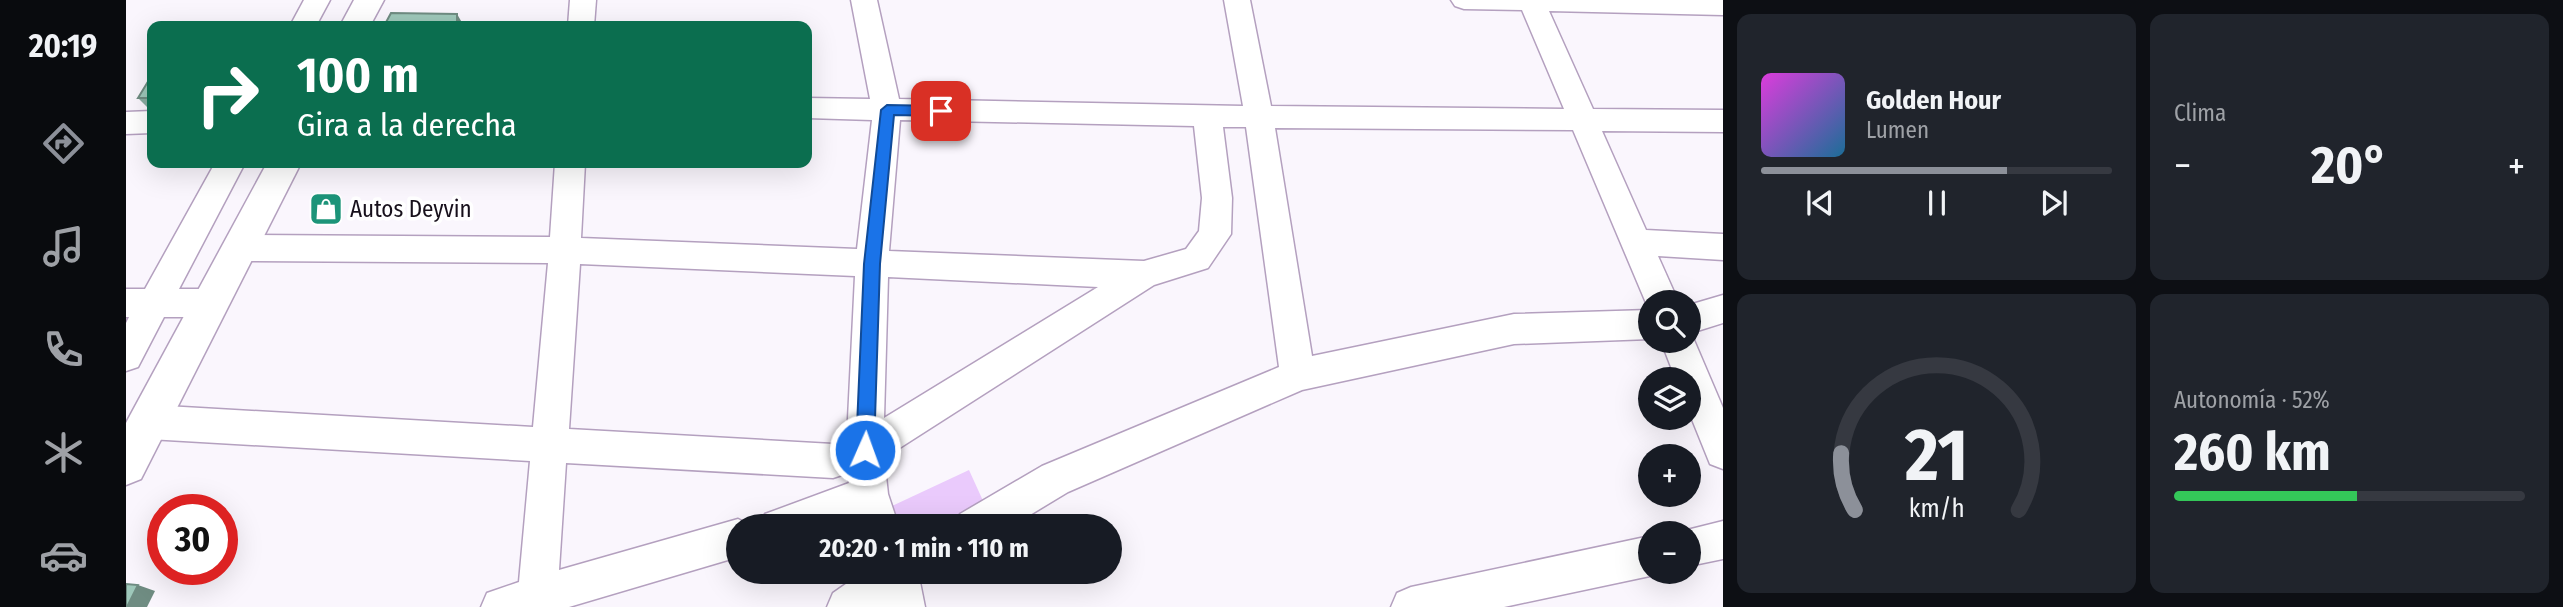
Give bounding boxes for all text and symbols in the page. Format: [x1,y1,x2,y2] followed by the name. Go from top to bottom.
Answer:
[29,27,97,65] text: 20:19
[297,46,419,105] text: 100 m
[182,49,273,140] icon: right
[911,81,971,141] pin
[1866,85,2001,116] text: Golden Hour
[922,92,960,130] icon: arrive
[2174,99,2226,127] text: Clima
[297,106,517,144] text: Gira a la derecha
[1866,116,1929,144] text: Lumen
[39,119,88,168] icon: directions
[2311,134,2388,197] text: 20°
[2174,143,2191,189] text: −
[2508,143,2525,189] text: +
[1801,184,1839,222] icon: previous
[1918,184,1956,222] icon: pause
[2035,184,2073,222] icon: next
[307,190,345,228] shop icon: Autos Deyvin
[350,195,472,223] place label: Autos Deyvin
[39,222,88,271] icon: music
[1638,290,1701,584] map controls
[1638,290,1701,353] button: search
[39,325,88,374] icon: phone
[1638,367,1701,430] button: layers
[2174,386,2330,414] text: Autonomía · 52%
[1904,412,1968,499] text: 21
[828,413,902,487] position arrow
[2174,421,2331,484] text: 260 km
[39,428,88,477] icon: climate
[1638,444,1701,507] button: +
[1909,493,1964,523] text: km/h
[147,494,238,585] speed limit sign: 30
[1638,521,1701,584] button: −
[39,531,88,580] icon: car
[819,533,1029,564] text: 20:20 · 1 min · 110 m

